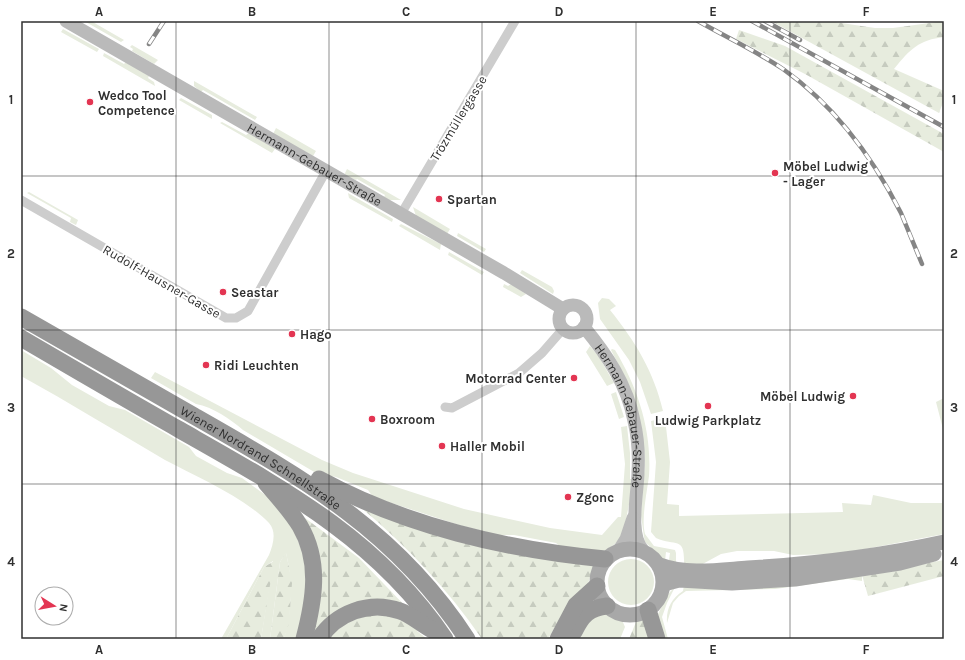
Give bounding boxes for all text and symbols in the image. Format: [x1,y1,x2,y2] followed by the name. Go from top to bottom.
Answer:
[95,4,103,19] text: A
[248,4,256,19] text: B
[402,4,410,19] text: C
[555,4,564,19] text: D
[709,4,717,19] text: E
[862,4,870,19] text: F
[427,73,490,164] street label: Trözmüllergasse
[98,88,175,118] place label: Wedco Tool Competence
[9,92,13,107] text: 1
[952,92,956,107] text: 1
[85,97,95,107] marker: Wedco Tool Competence
[245,120,385,209] street label: Hermann-Gebauer-Straße
[783,159,869,189] place label: Möbel Ludwig - Lager
[770,168,780,178] marker: Möbel Ludwig - Lager
[447,192,497,207] place label: Spartan
[434,194,444,204] marker: Spartan
[100,242,224,321] street label: Rudolf-Hausner-Gasse
[7,246,15,261] text: 2
[950,246,958,261] text: 2
[231,285,279,300] place label: Seastar
[218,287,228,297] marker: Seastar
[300,327,332,342] place label: Hago
[287,329,297,339] marker: Hago
[592,341,645,489] street label: Hermann-Gebauer-Straße
[214,358,299,373] place label: Ridi Leuchten
[201,360,211,370] marker: Ridi Leuchten
[465,371,567,386] place label: Motorrad Center
[569,373,579,383] marker: Motorrad Center
[760,389,845,404] place label: Möbel Ludwig
[848,391,858,401] marker: Möbel Ludwig
[7,400,15,415] text: 3
[950,400,958,415] text: 3
[703,401,713,411] marker: Ludwig Parkplatz
[178,403,344,513] street label: Wiener Nordrand Schnellstraße
[380,412,435,427] place label: Boxroom
[655,413,761,428] place label: Ludwig Parkplatz
[367,414,377,424] marker: Boxroom
[450,439,525,454] place label: Haller Mobil
[437,441,447,451] marker: Haller Mobil
[576,490,614,505] place label: Zgonc
[563,492,573,502] marker: Zgonc
[7,554,15,569] text: 4
[950,554,958,569] text: 4
[34,586,74,626] north arrow
[56,603,70,613] text: N
[95,642,103,657] text: A
[248,642,256,657] text: B
[402,642,410,657] text: C
[555,642,564,657] text: D
[709,642,717,657] text: E
[862,642,870,657] text: F

